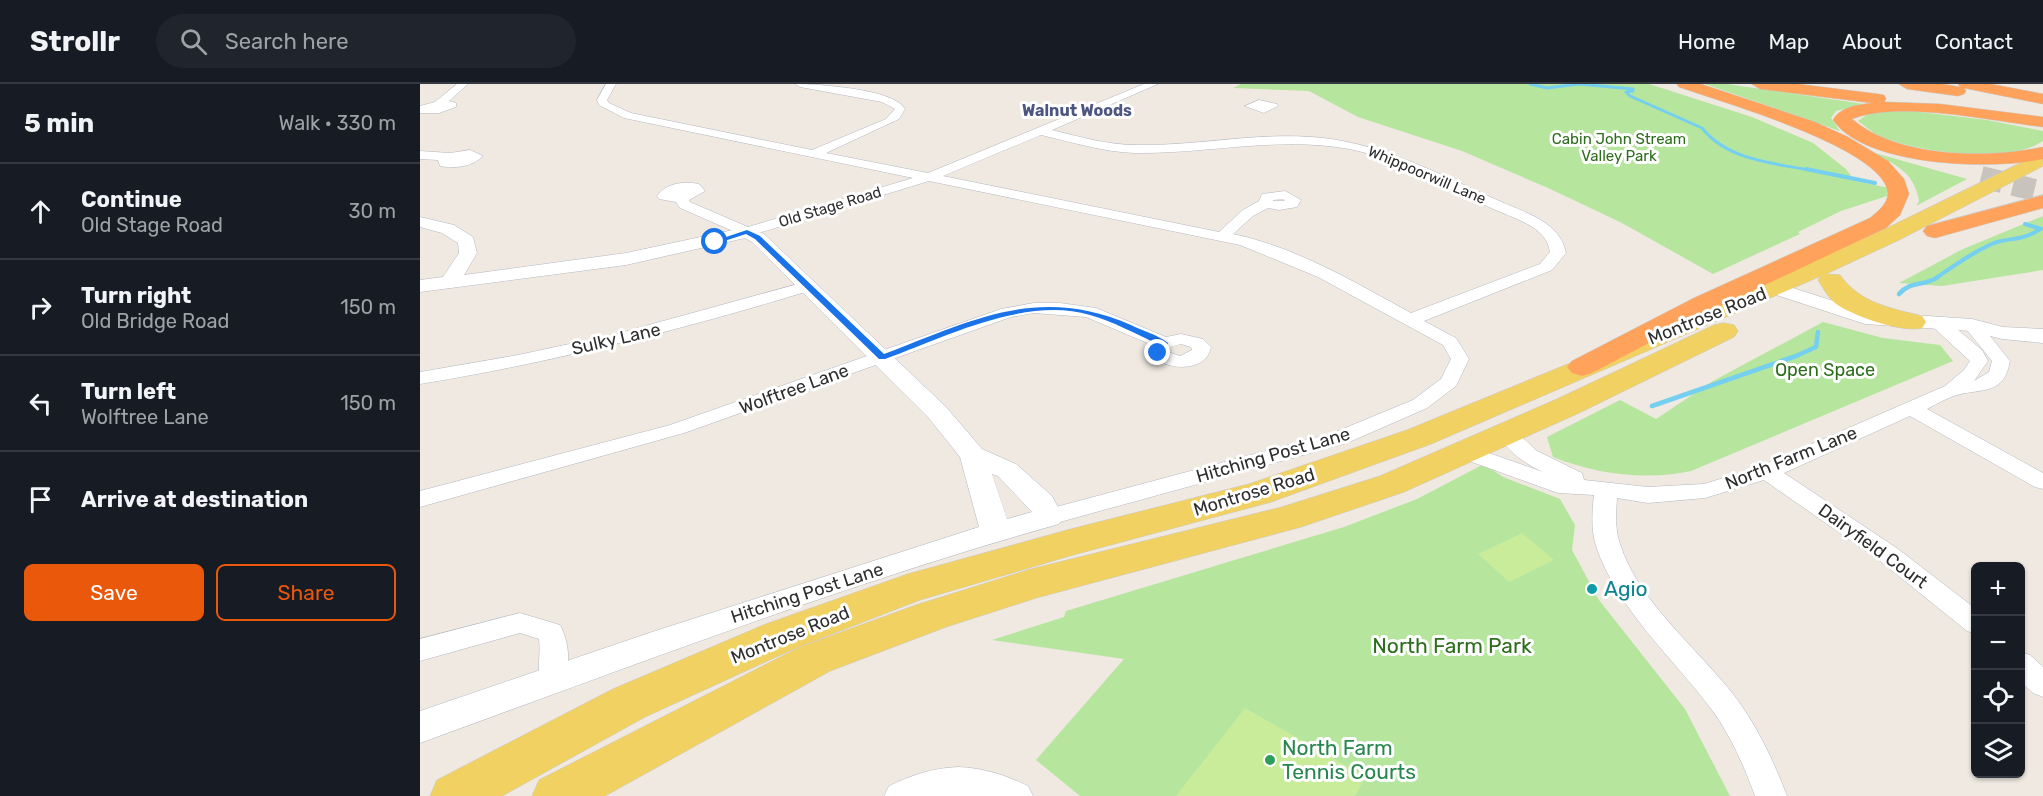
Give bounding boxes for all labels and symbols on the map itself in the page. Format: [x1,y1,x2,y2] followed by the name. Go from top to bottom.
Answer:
[1022,101,1132,120] district label: Walnut Woods
[1552,130,1686,165] park label: Cabin John Stream Valley Park
[1365,142,1489,208] street label: Whippoorwill Lane
[776,183,884,231] street label: Old Stage Road
[701,228,727,254] route start
[1645,282,1769,350] street label: Montrose Road
[569,318,663,360] street label: Sulky Lane
[1144,339,1170,365] route end
[736,359,852,419] street label: Wolftree Lane
[1775,359,1875,381] park label: Open Space
[1722,422,1860,494] street label: North Farm Lane
[1194,423,1352,487] street label: Hitching Post Lane
[1191,463,1317,521] street label: Montrose Road
[1814,499,1932,593] street label: Dairyfield Court
[728,558,886,628] street label: Hitching Post Lane
[1604,576,1648,601] place label: Agio
[1585,582,1599,596] marker: Agio
[728,601,852,669] street label: Montrose Road
[1372,633,1532,658] park label: North Farm Park
[1282,735,1416,784] place label: North Farm Tennis Courts
[1263,753,1277,767] marker: North Farm Tennis Courts

